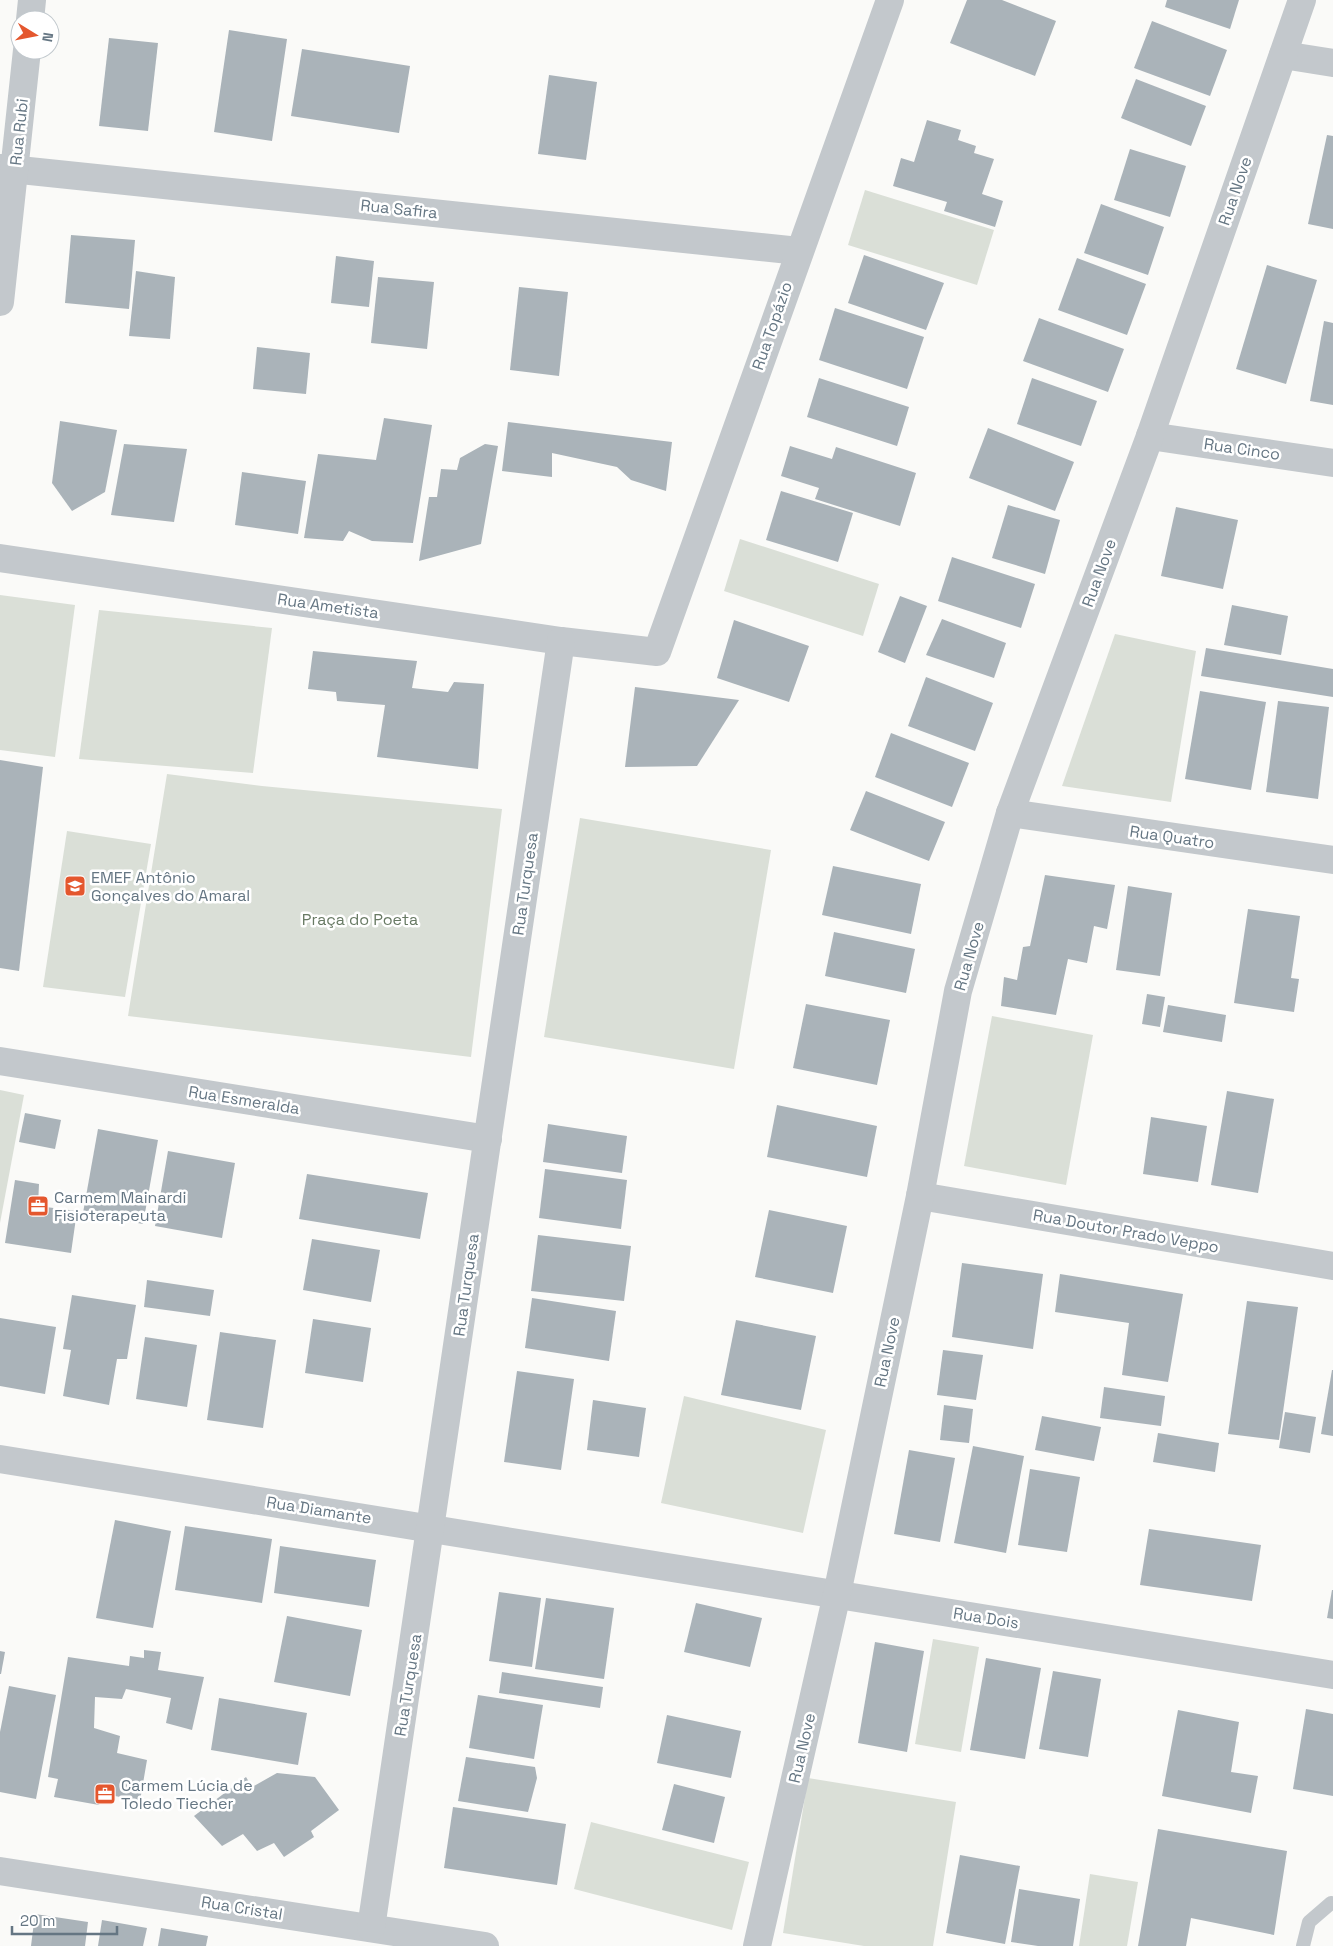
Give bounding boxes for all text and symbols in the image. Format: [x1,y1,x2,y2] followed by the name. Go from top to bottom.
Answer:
[10,10,60,60] north arrow
[38,31,57,43] text: N
[5,97,33,167] street label: Rua Rubi
[1213,154,1257,228] street label: Rua Nove
[359,195,439,223] street label: Rua Safira
[747,279,797,373] street label: Rua Topázio
[1203,433,1281,465] street label: Rua Cinco
[1077,536,1121,610] street label: Rua Nove
[276,589,380,623] street label: Rua Ametista
[1128,821,1216,853] street label: Rua Quatro
[507,831,543,937] street label: Rua Turquesa
[91,867,250,906] place label: EMEF Antônio Gonçalves do Amaral
[63,874,87,898] school or university icon: EMEF Antônio Gonçalves do Amaral
[302,909,418,930] park label: Praça do Poeta
[949,919,989,993] street label: Rua Nove
[187,1081,301,1119] street label: Rua Esmeralda
[54,1187,187,1226] place label: Carmem Mainardi Fisioterapeuta
[26,1194,50,1218] office icon: Carmem Mainardi Fisioterapeuta
[1031,1204,1221,1258] street label: Rua Doutor Prado Veppo
[448,1232,484,1338] street label: Rua Turquesa
[869,1315,905,1389] street label: Rua Nove
[265,1491,373,1529] street label: Rua Diamante
[952,1602,1020,1634] street label: Rua Dois
[390,1632,426,1738] street label: Rua Turquesa
[784,1711,820,1785] street label: Rua Nove
[121,1775,253,1814] place label: Carmem Lúcia de Toledo Tiecher
[93,1782,117,1806] office icon: Carmem Lúcia de Toledo Tiecher
[200,1891,284,1925] street label: Rua Cristal
[12,1904,118,1936] scale bar
[20,1911,55,1930] text: 20 m

